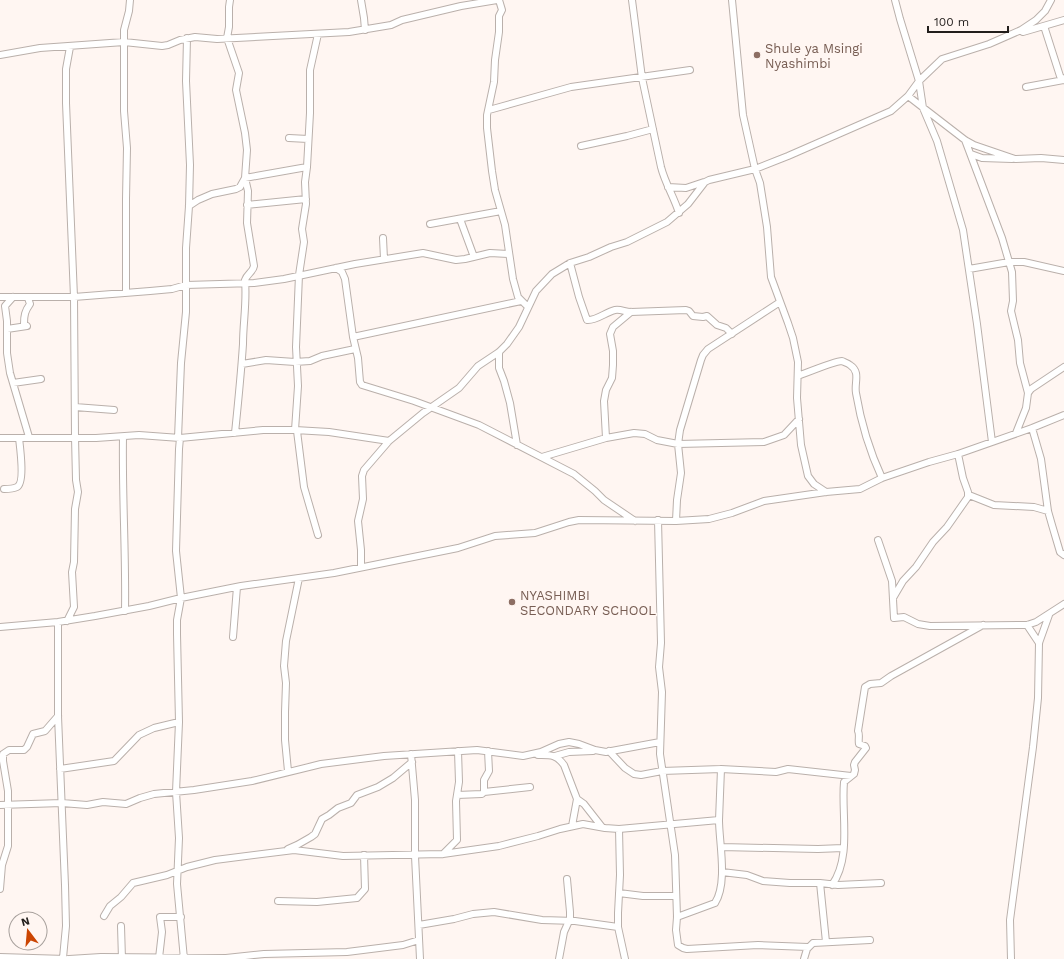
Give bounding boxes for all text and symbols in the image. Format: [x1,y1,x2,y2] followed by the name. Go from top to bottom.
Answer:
[928,8,1008,34] scale bar
[934,15,969,29] text: 100 m
[765,41,863,71] place label: Shule ya Msingi Nyashimbi
[752,50,762,60] marker: Shule ya Msingi Nyashimbi
[520,588,656,618] place label: NYASHIMBI SECONDARY SCHOOL
[507,597,517,607] marker: NYASHIMBI SECONDARY SCHOOL
[8,911,48,951] north arrow
[20,914,31,929] text: N

